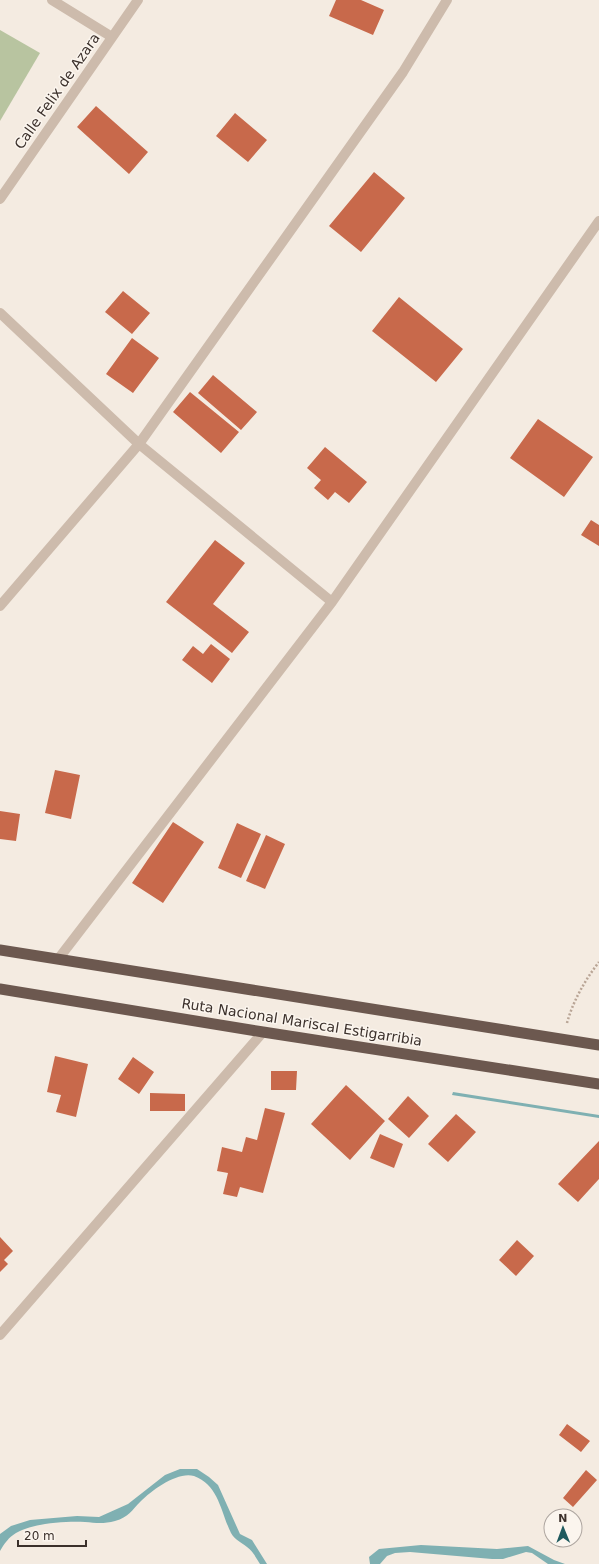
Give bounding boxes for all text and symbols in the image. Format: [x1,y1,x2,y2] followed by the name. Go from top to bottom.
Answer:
[11,30,103,152] street label: Calle Felix de Azara
[181,995,423,1049] street label: Ruta Nacional Mariscal Estigarribia
[543,1508,583,1548] north arrow
[558,1512,568,1525] text: N
[18,1522,86,1548] scale bar
[24,1529,55,1543] text: 20 m

